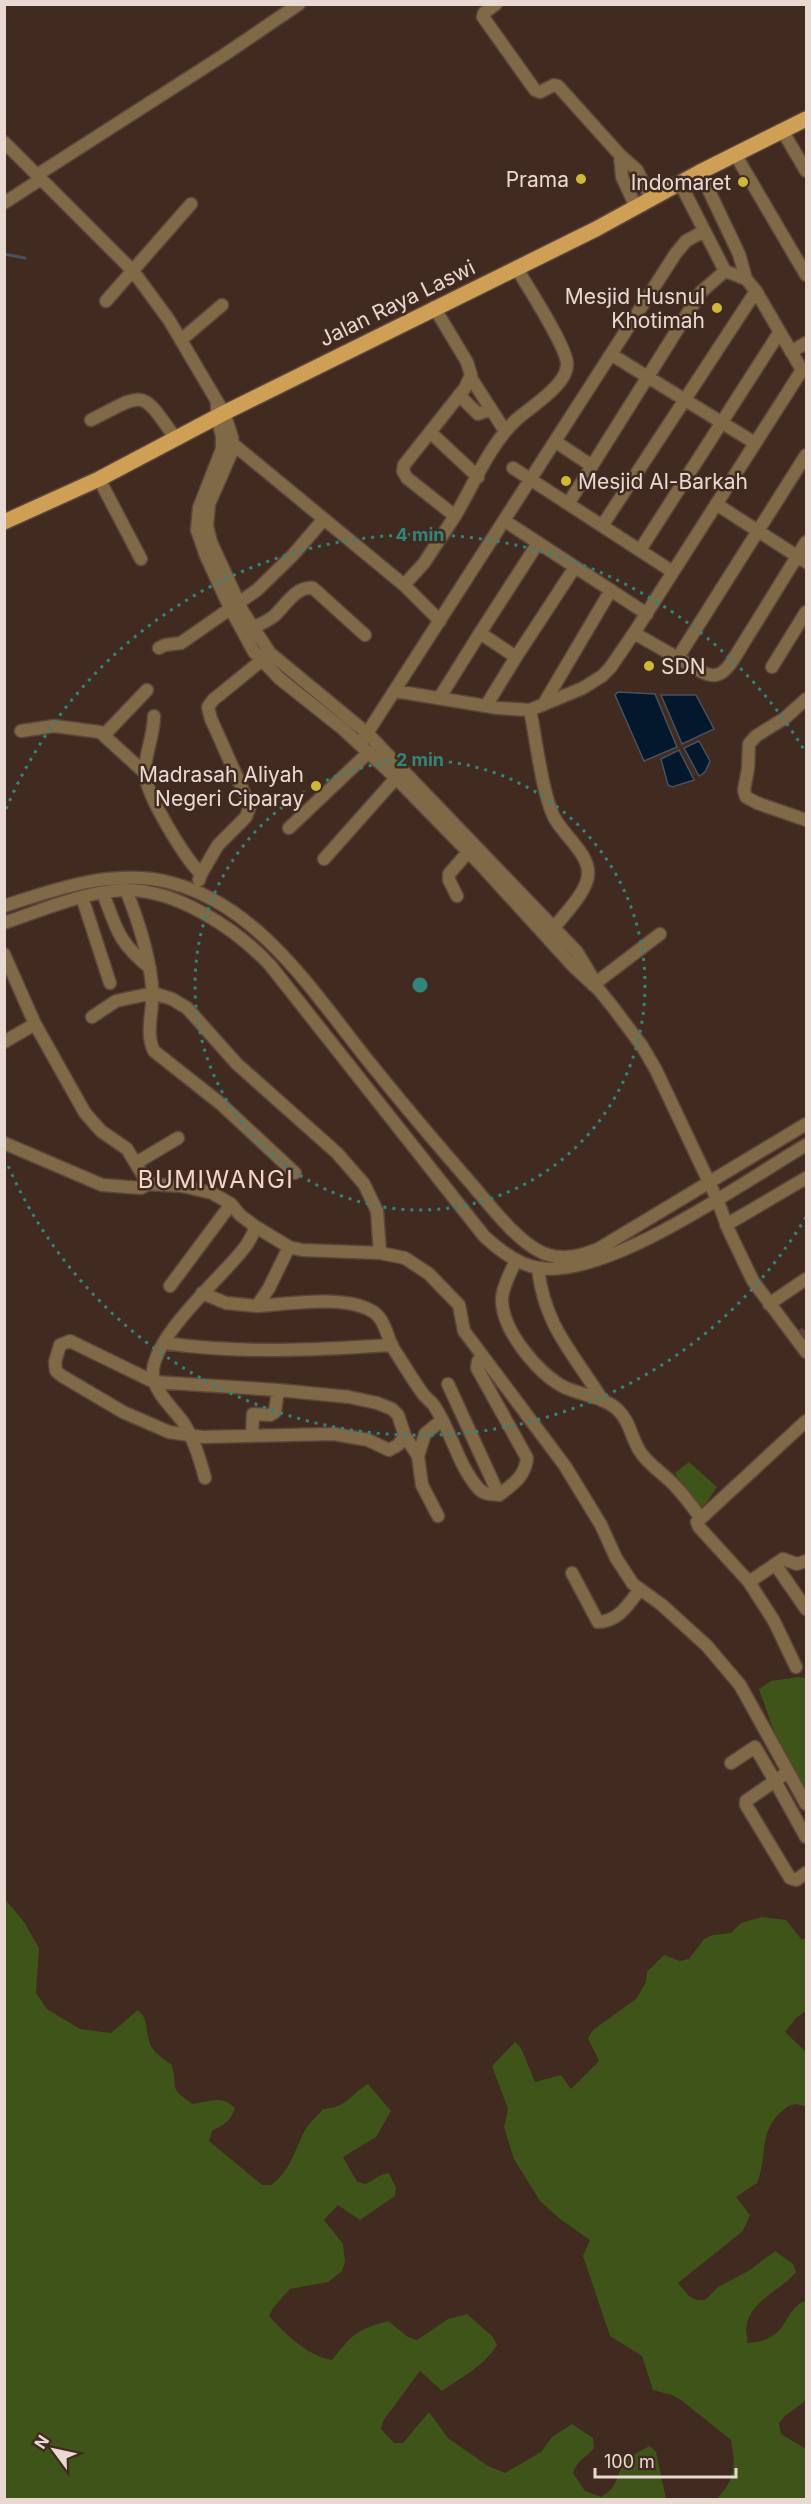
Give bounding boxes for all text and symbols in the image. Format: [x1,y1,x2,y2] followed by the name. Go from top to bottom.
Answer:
[506,167,569,192] place label: Prama
[631,170,731,195] place label: Indomaret
[574,172,588,186] marker: Prama
[736,175,750,189] marker: Indomaret
[315,254,479,352] street label: Jalan Raya Laswi
[565,284,705,333] place label: Mesjid Husnul Khotimah
[710,301,724,315] marker: Mesjid Husnul Khotimah
[578,469,748,494] place label: Mesjid Al-Barkah
[559,474,573,488] marker: Mesjid Al-Barkah
[396,524,444,545] text: 4 min
[661,654,705,679] place label: SDN
[642,659,656,673] marker: SDN
[396,749,444,770] text: 2 min
[139,762,304,811] place label: Madrasah Aliyah Negeri Ciparay
[309,779,323,793] marker: Madrasah Aliyah Negeri Ciparay
[410,975,430,995] centre of rings
[138,1165,294,1194] district label: BUMIWANGI
[24,2420,84,2480] north arrow
[30,2431,53,2452] text: N
[595,2441,736,2479] scale bar
[604,2451,655,2472] text: 100 m

